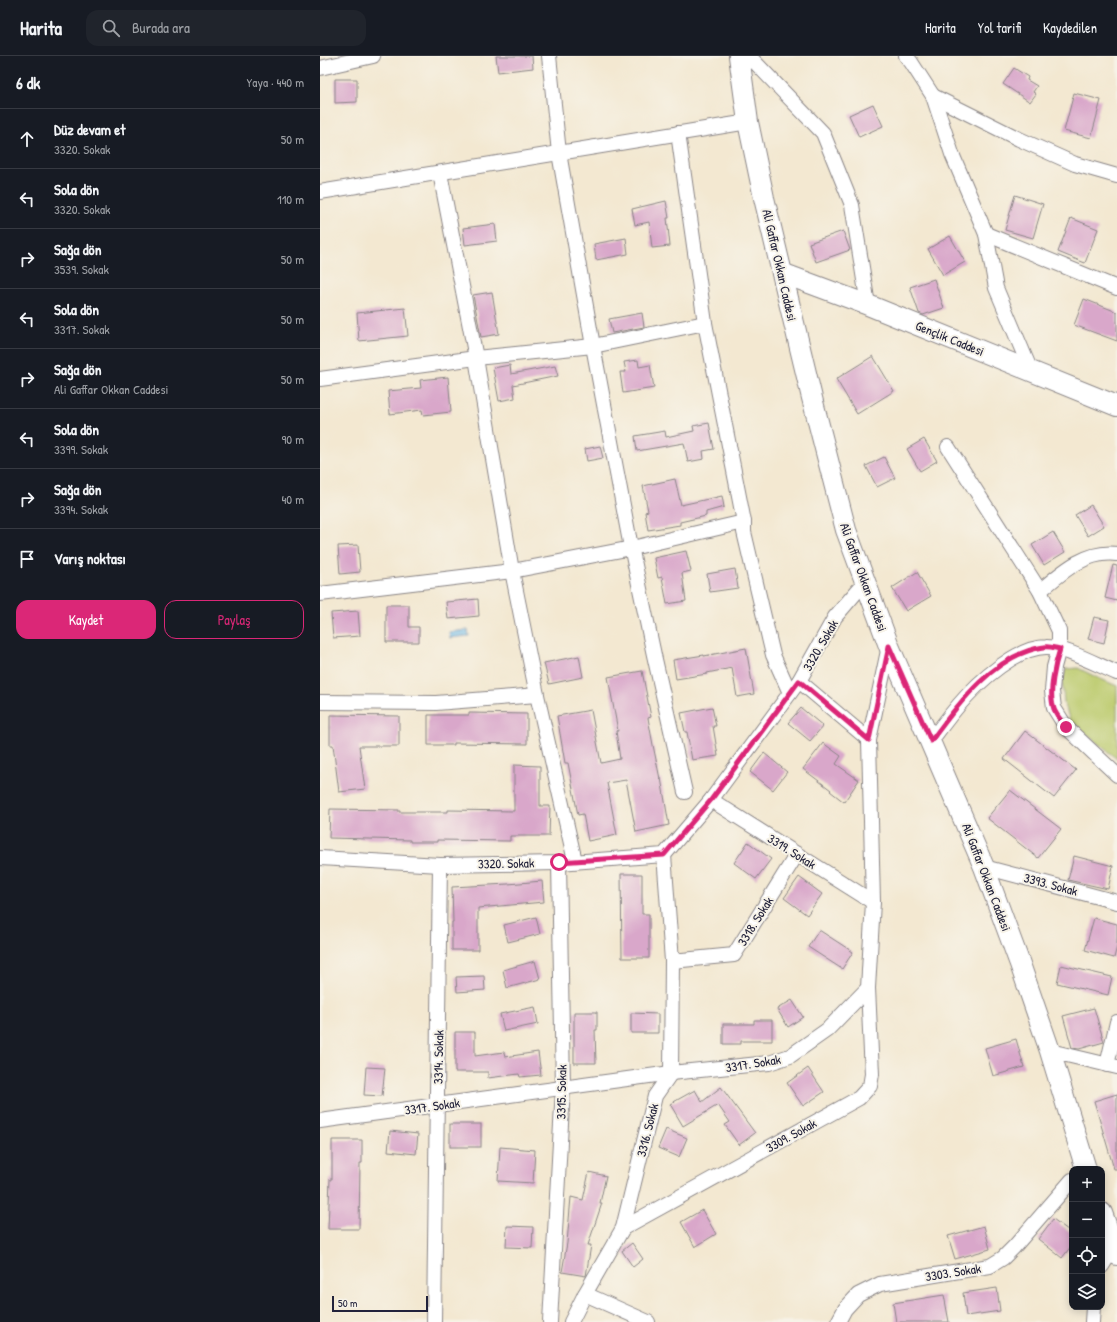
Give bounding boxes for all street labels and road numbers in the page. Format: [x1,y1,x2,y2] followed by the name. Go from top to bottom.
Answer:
[758,207,802,323] street label: Ali Gaffar Okkan Caddesi
[913,316,987,360] street label: Gençlik Caddesi
[836,520,892,634] street label: Ali Gaffar Okkan Caddesi
[798,616,842,674] street label: 3320. Sokak
[958,820,1016,934] street label: Ali Gaffar Okkan Caddesi
[764,829,820,873] street label: 3319. Sokak
[478,853,535,872] street label: 3320. Sokak
[1022,868,1081,900] street label: 3393. Sokak
[733,892,777,949] street label: 3318. Sokak
[429,1029,447,1084] street label: 3314. Sokak
[724,1050,782,1076] street label: 3317. Sokak
[552,1064,570,1120] street label: 3315. Sokak
[403,1093,461,1119] street label: 3317. Sokak
[632,1101,662,1159] street label: 3316. Sokak
[763,1113,820,1156] street label: 3309. Sokak
[924,1259,983,1285] street label: 3303. Sokak

